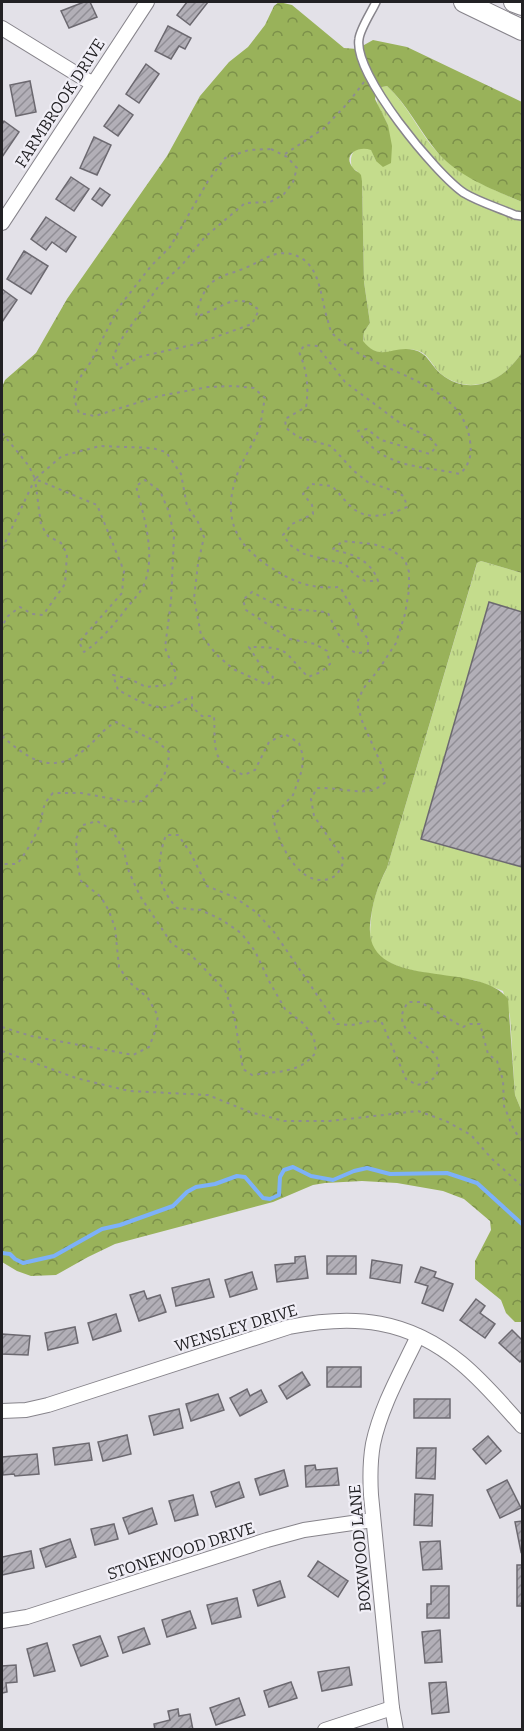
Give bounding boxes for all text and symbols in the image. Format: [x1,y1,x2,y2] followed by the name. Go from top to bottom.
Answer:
[11,35,109,171] street label: FARMBROOK DRIVE
[172,1300,300,1356] street label: WENSLEY DRIVE
[345,1483,375,1613] street label: BOXWOOD LANE
[105,1518,257,1584] street label: STONEWOOD DRIVE

